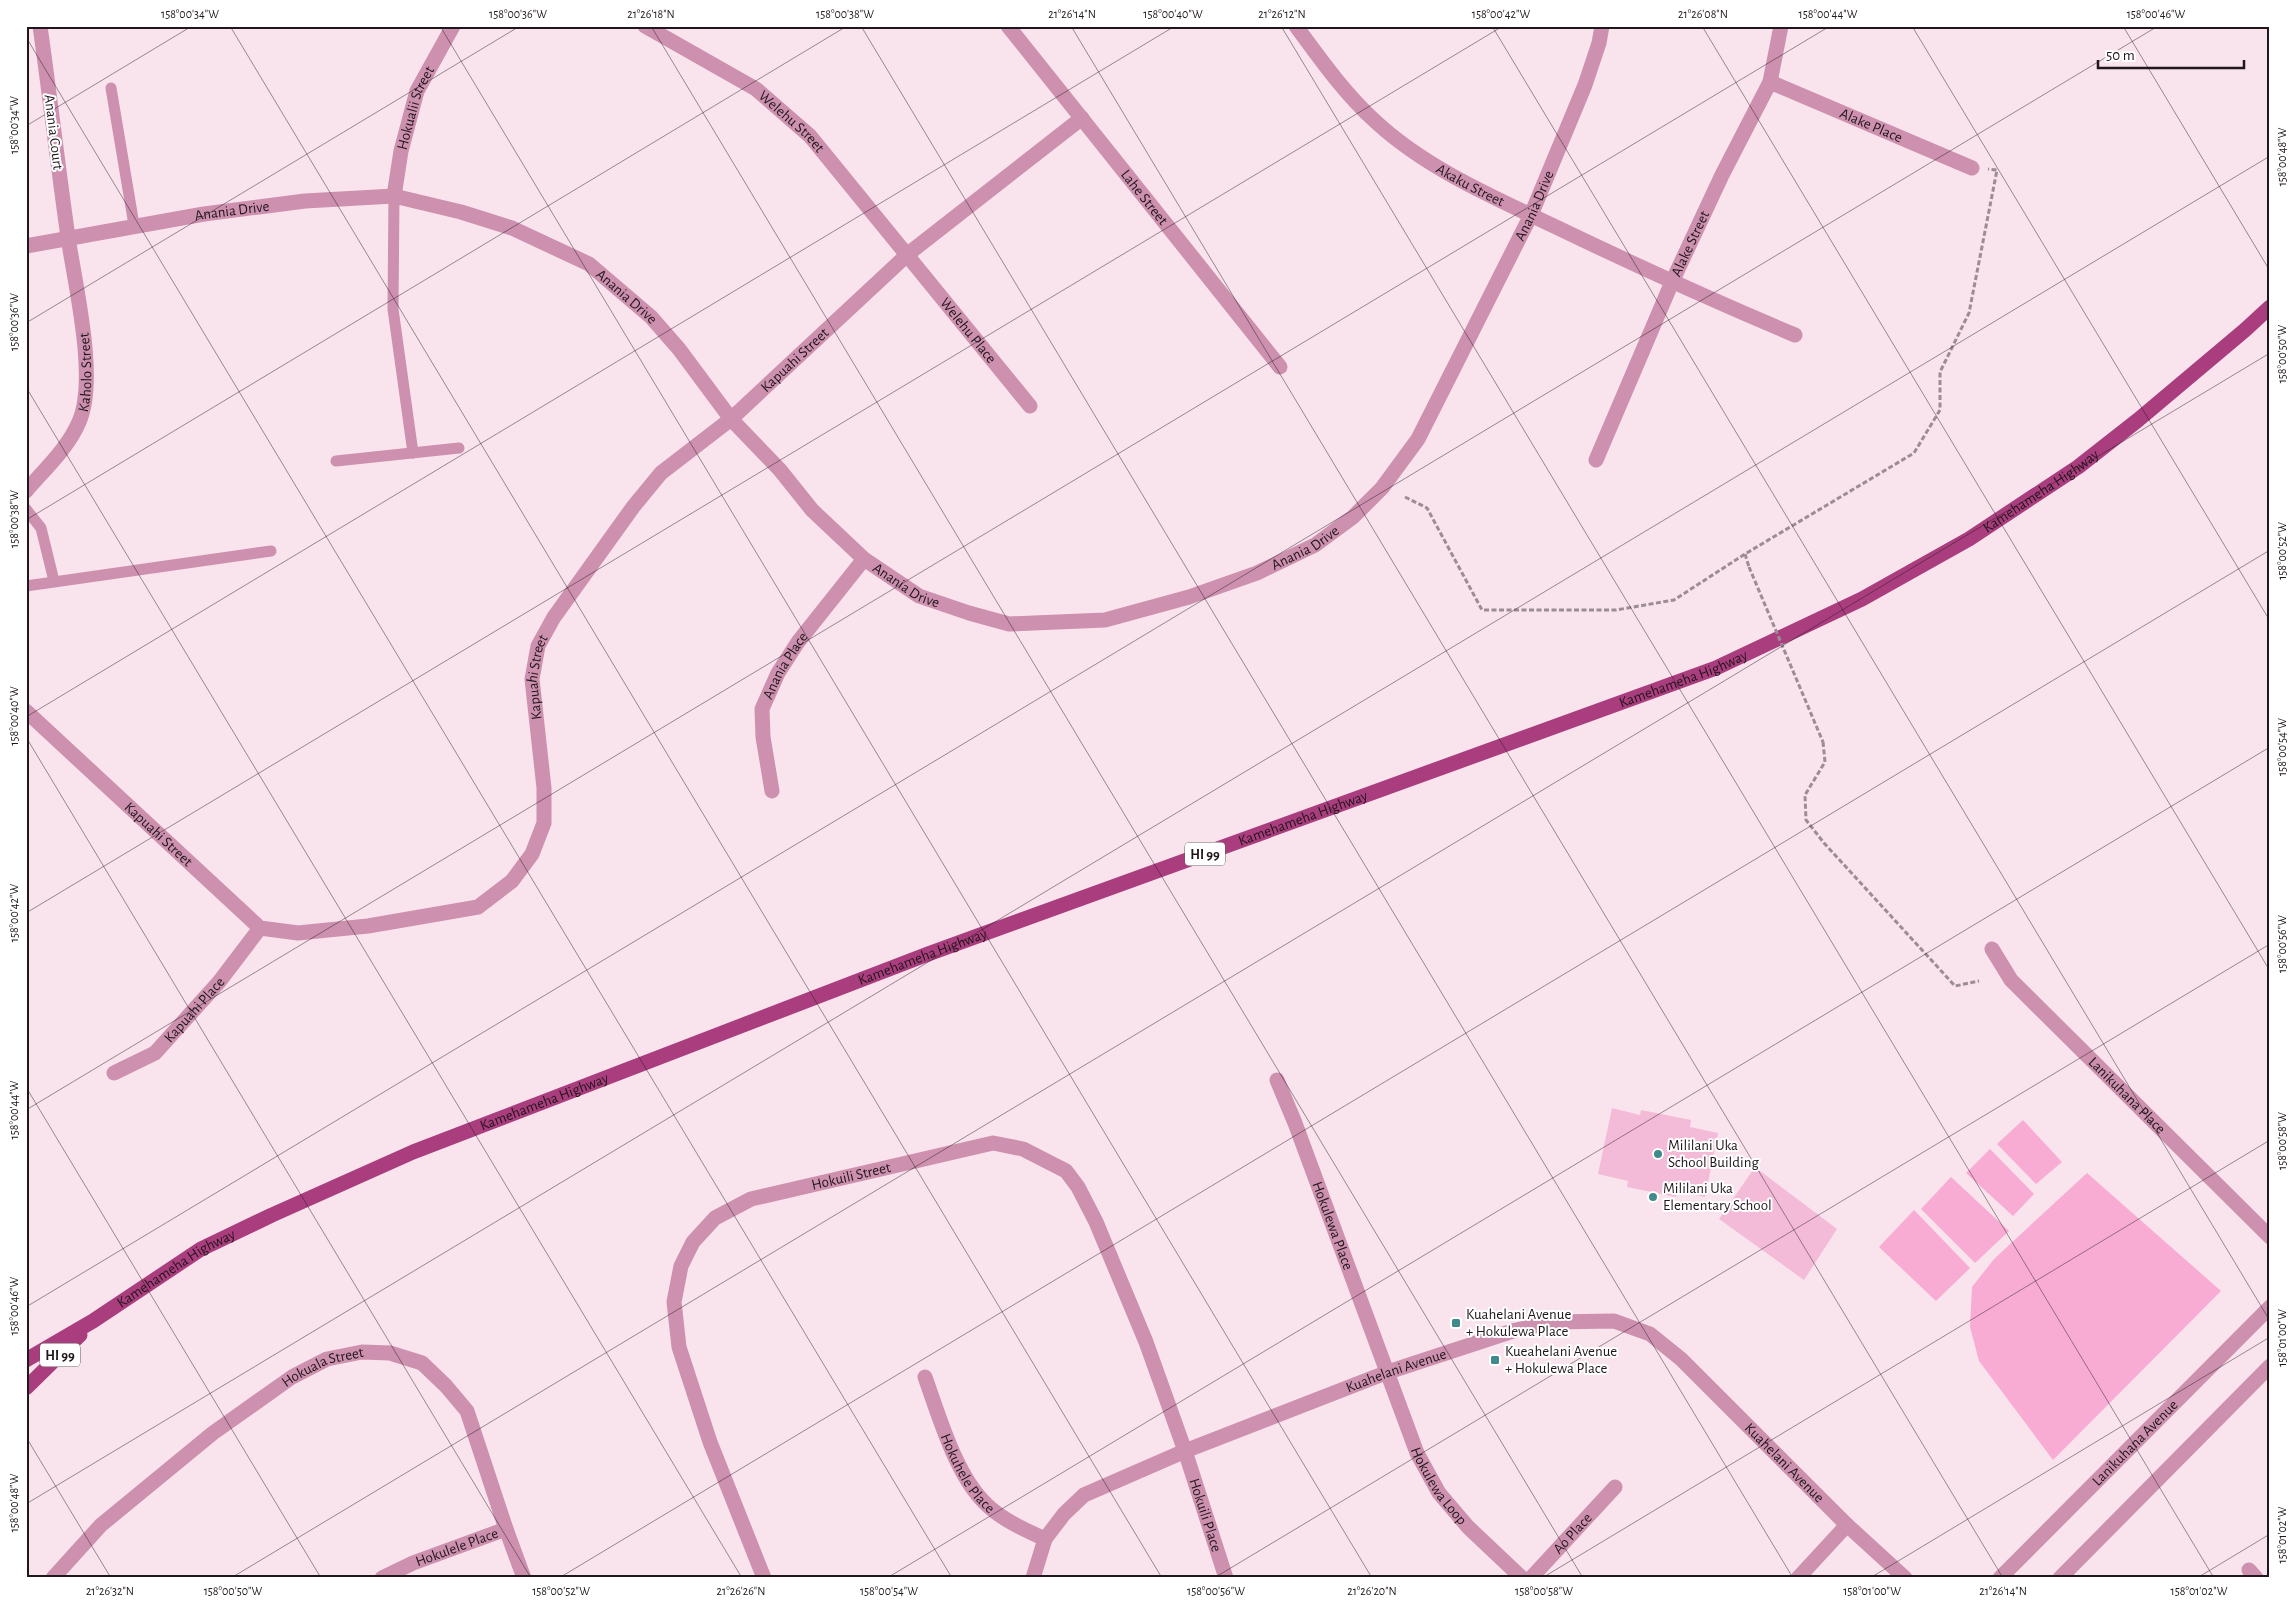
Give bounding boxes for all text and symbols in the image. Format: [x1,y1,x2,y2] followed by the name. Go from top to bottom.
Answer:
[161,8,219,20] text: 158°00'34"W
[489,8,547,20] text: 158°00'36"W
[627,8,675,20] text: 21°26'18"N
[816,8,874,20] text: 158°00'38"W
[1048,8,1096,20] text: 21°26'14"N
[1143,8,1203,20] text: 158°00'40"W
[1258,8,1306,20] text: 21°26'12"N
[1472,8,1531,20] text: 158°00'42"W
[1678,8,1728,20] text: 21°26'08"N
[1799,8,1858,20] text: 158°00'44"W
[2127,8,2186,20] text: 158°00'46"W
[2098,38,2245,70] scale bar
[2106,48,2135,63] text: 50 m
[395,64,437,151] street label: Hokualii Street
[756,88,827,156] street label: Welehu Street
[41,94,66,171] street label: Anania Court
[8,96,20,154] text: 158°00'34"W
[1837,106,1905,146] street label: Alake Place
[2276,127,2288,186] text: 158°00'48"W
[1434,161,1507,209] street label: Akaku Street
[1118,167,1171,228] street label: Lahe Street
[1512,168,1557,243] street label: Anania Drive
[193,199,270,224] street label: Anania Drive
[1669,208,1712,279] street label: Alake Street
[593,267,660,327] street label: Anania Drive
[8,293,20,351] text: 158°00'36"W
[937,295,999,366] street label: Welehu Place
[2276,324,2288,383] text: 158°00'50"W
[758,325,832,395] street label: Kapuahi Street
[76,332,94,413] street label: Kaholo Street
[1980,446,2102,536] street label: Kamehameha Highway
[8,490,20,548] text: 158°00'38"W
[2276,522,2288,580] text: 158°00'52"W
[1269,523,1342,573] street label: Anania Drive
[870,560,942,610] street label: Anania Drive
[760,629,811,702] street label: Anania Place
[524,632,551,721] street label: Kapuahi Street
[1617,647,1750,711] street label: Kamehameha Highway
[8,686,20,746] text: 158°00'40"W
[2276,718,2288,776] text: 158°00'54"W
[1236,788,1370,849] street label: Kamehameha Highway
[122,800,195,870] street label: Kapuahi Street
[1185,842,1225,866] road number: HI 99
[8,883,20,942] text: 158°00'42"W
[2276,915,2288,973] text: 158°00'56"W
[856,926,989,988] street label: Kamehameha Highway
[161,975,228,1046] street label: Kapuahi Place
[2085,1054,2168,1137] street label: Lanikuhana Place
[478,1070,611,1133] street label: Kamehameha Highway
[8,1080,20,1139] text: 158°00'44"W
[2276,1112,2288,1170] text: 158°00'58"W
[1668,1138,1759,1170] place label: Mililani Uka School Building
[1652,1148,1664,1160] marker: Mililani Uka School Building
[810,1160,892,1193] street label: Hokuili Street
[1309,1180,1356,1272] street label: Hokulewa Place
[1663,1181,1772,1213] place label: Mililani Uka Elementary School
[1647,1191,1659,1203] marker: Mililani Uka Elementary School
[114,1227,238,1311] street label: Kamehameha Highway
[8,1276,20,1335] text: 158°00'46"W
[1466,1307,1571,1339] place label: Kuahelani Avenue + Hokulewa Place
[2276,1309,2288,1367] text: 158°01'00"W
[1450,1317,1462,1329] marker: Kuahelani Avenue + Hokulewa Place
[40,1344,80,1366] road number: HI 99
[1505,1344,1617,1376] place label: Kueahelani Avenue + Hokulewa Place
[279,1345,365,1390] street label: Hokuala Street
[1344,1346,1448,1396] street label: Kuahelani Avenue
[1489,1354,1501,1366] marker: Kueahelani Avenue + Hokulewa Place
[2089,1397,2181,1489] street label: Lanikuhana Avenue
[1742,1420,1827,1506] street label: Kuahelani Avenue
[938,1431,997,1516] street label: Hokuhele Place
[1408,1445,1470,1528] street label: Hokulewa Loop
[8,1473,20,1532] text: 158°00'48"W
[1186,1476,1224,1554] street label: Hokuili Place
[2276,1506,2288,1563] text: 158°01'02"W
[1550,1510,1595,1557] street label: Ao Place
[414,1526,500,1569] street label: Hokulele Place
[86,1585,134,1597] text: 21°26'32"N
[204,1585,263,1597] text: 158°00'50"W
[532,1585,590,1597] text: 158°00'52"W
[717,1585,765,1597] text: 21°26'26"N
[860,1585,918,1597] text: 158°00'54"W
[1187,1585,1245,1597] text: 158°00'56"W
[1347,1585,1397,1597] text: 21°26'20"N
[1515,1585,1573,1597] text: 158°00'58"W
[1843,1585,1901,1597] text: 158°01'00"W
[1979,1585,2027,1597] text: 21°26'14"N
[2171,1585,2228,1597] text: 158°01'02"W

